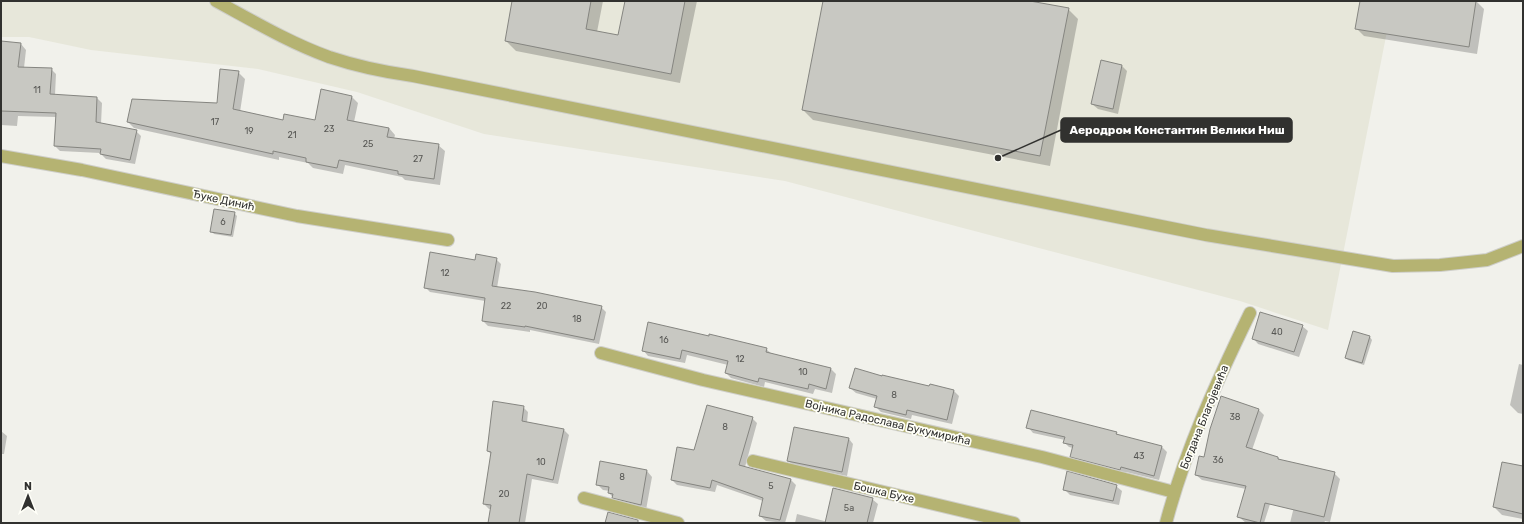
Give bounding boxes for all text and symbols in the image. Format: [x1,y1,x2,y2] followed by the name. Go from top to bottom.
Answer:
[33,85,41,95] house number: 11
[211,117,220,127] house number: 17
[1061,118,1292,142] callout: Аеродром Константин Велики Ниш
[1069,123,1285,137] text: Аеродром Константин Велики Ниш
[324,124,334,134] house number: 23
[244,126,254,136] house number: 19
[287,130,297,140] house number: 21
[363,139,373,149] house number: 25
[413,154,423,164] house number: 27
[192,188,256,213] street label: Ђуке Динић
[220,217,226,227] house number: 6
[440,268,450,278] house number: 12
[501,301,511,311] house number: 22
[537,301,548,311] house number: 20
[572,314,582,324] house number: 18
[1271,327,1283,337] house number: 40
[659,335,669,345] house number: 16
[735,354,745,364] house number: 12
[1178,363,1231,471] street label: Богдана Благојевића
[798,367,808,377] house number: 10
[891,390,897,400] house number: 8
[804,397,972,448] street label: Војника Радослава Букумирића
[1229,412,1241,422] house number: 38
[722,422,728,432] house number: 8
[1134,451,1145,461] house number: 43
[1213,455,1224,465] house number: 36
[536,457,546,467] house number: 10
[619,472,625,482] house number: 8
[8,476,48,516] north arrow
[852,479,915,506] street label: Бошка Бухе
[24,480,32,493] text: N
[768,481,774,491] house number: 5
[499,489,510,499] house number: 20
[844,503,854,513] house number: 5a

